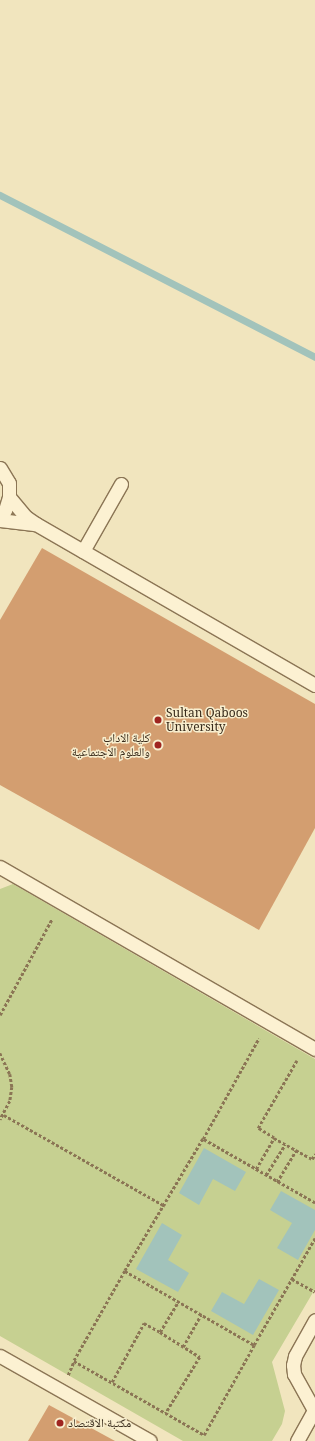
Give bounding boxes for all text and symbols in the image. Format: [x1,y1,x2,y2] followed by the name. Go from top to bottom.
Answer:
[166,706,248,734] place label: Sultan Qaboos University
[153,715,163,725] marker: Sultan Qaboos University
[72,731,150,759] place label: كلية الاداب والعلوم الاجتماعية
[153,740,163,750] marker: كلية الاداب والعلوم الاجتماعية
[68,1416,131,1430] place label: مكتبة الاقتصاد
[55,1418,65,1428] marker: مكتبة الاقتصاد

